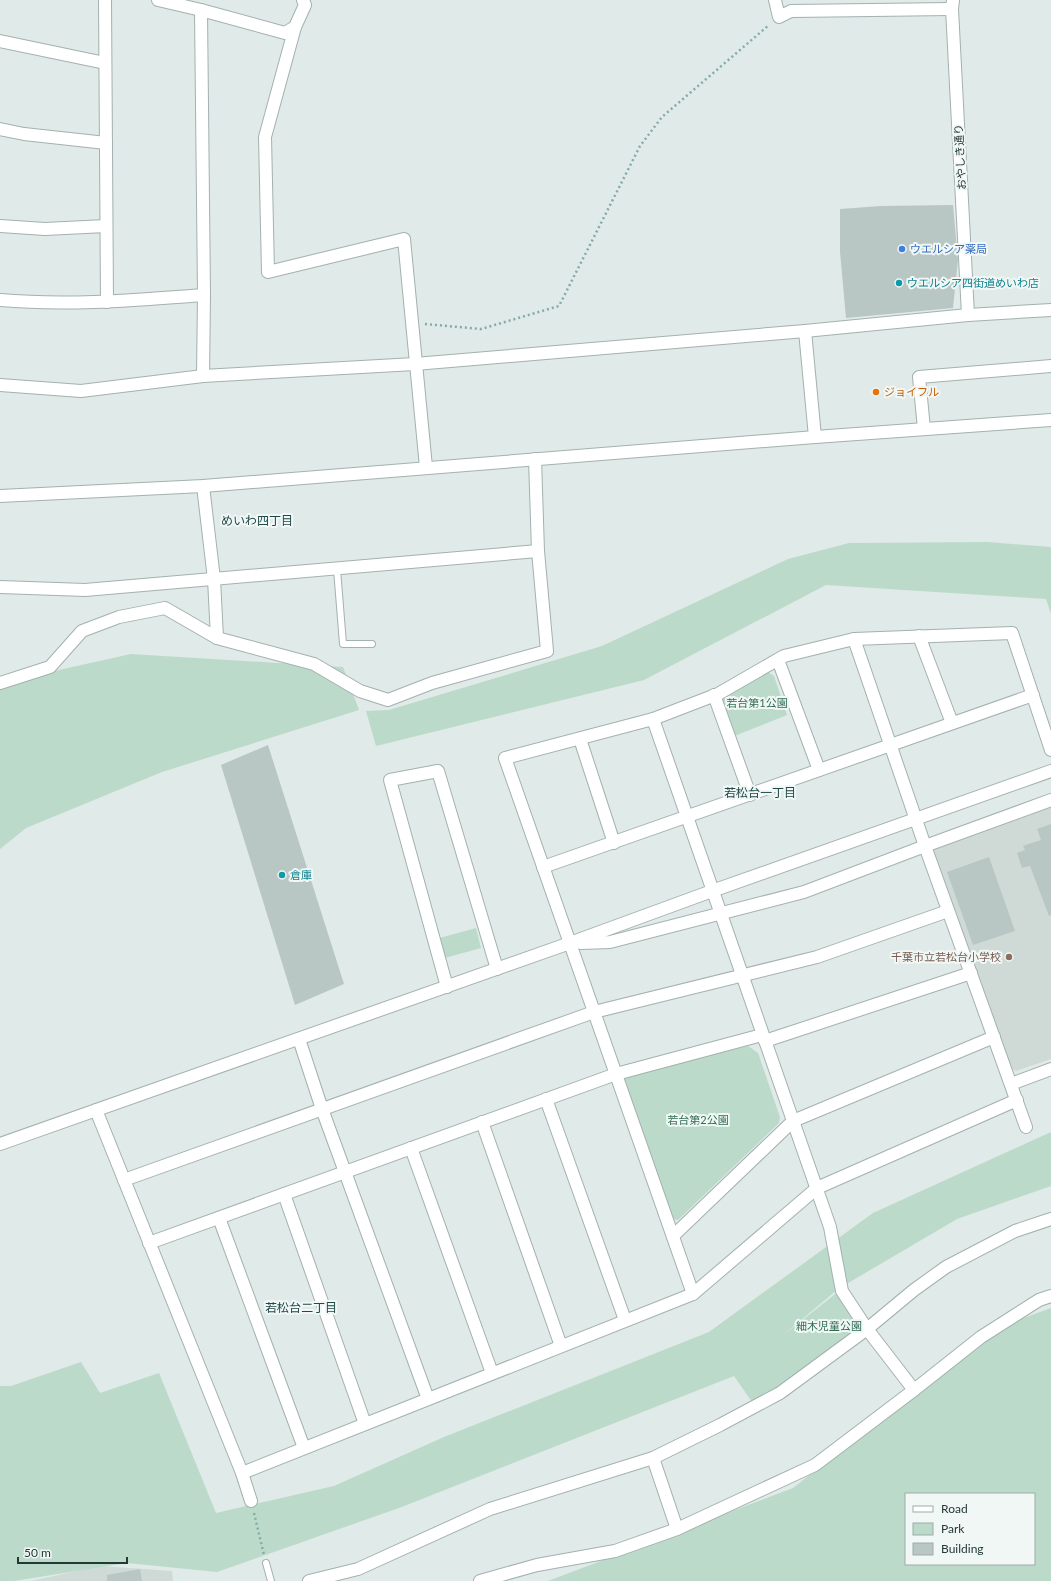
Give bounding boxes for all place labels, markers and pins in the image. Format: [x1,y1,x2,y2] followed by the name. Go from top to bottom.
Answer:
[910,242,987,255] place label: ウエルシア薬局
[897,244,907,254] marker: ウエルシア薬局
[907,276,1039,289] place label: ウエルシア四街道めいわ店
[894,278,904,288] marker: ウエルシア四街道めいわ店
[884,385,939,398] place label: ジョイフル
[871,387,881,397] marker: ジョイフル
[290,868,312,881] place label: 倉庫
[277,870,287,880] marker: 倉庫
[891,950,1001,963] place label: 千葉市立若松台小学校
[1004,952,1014,962] marker: 千葉市立若松台小学校

